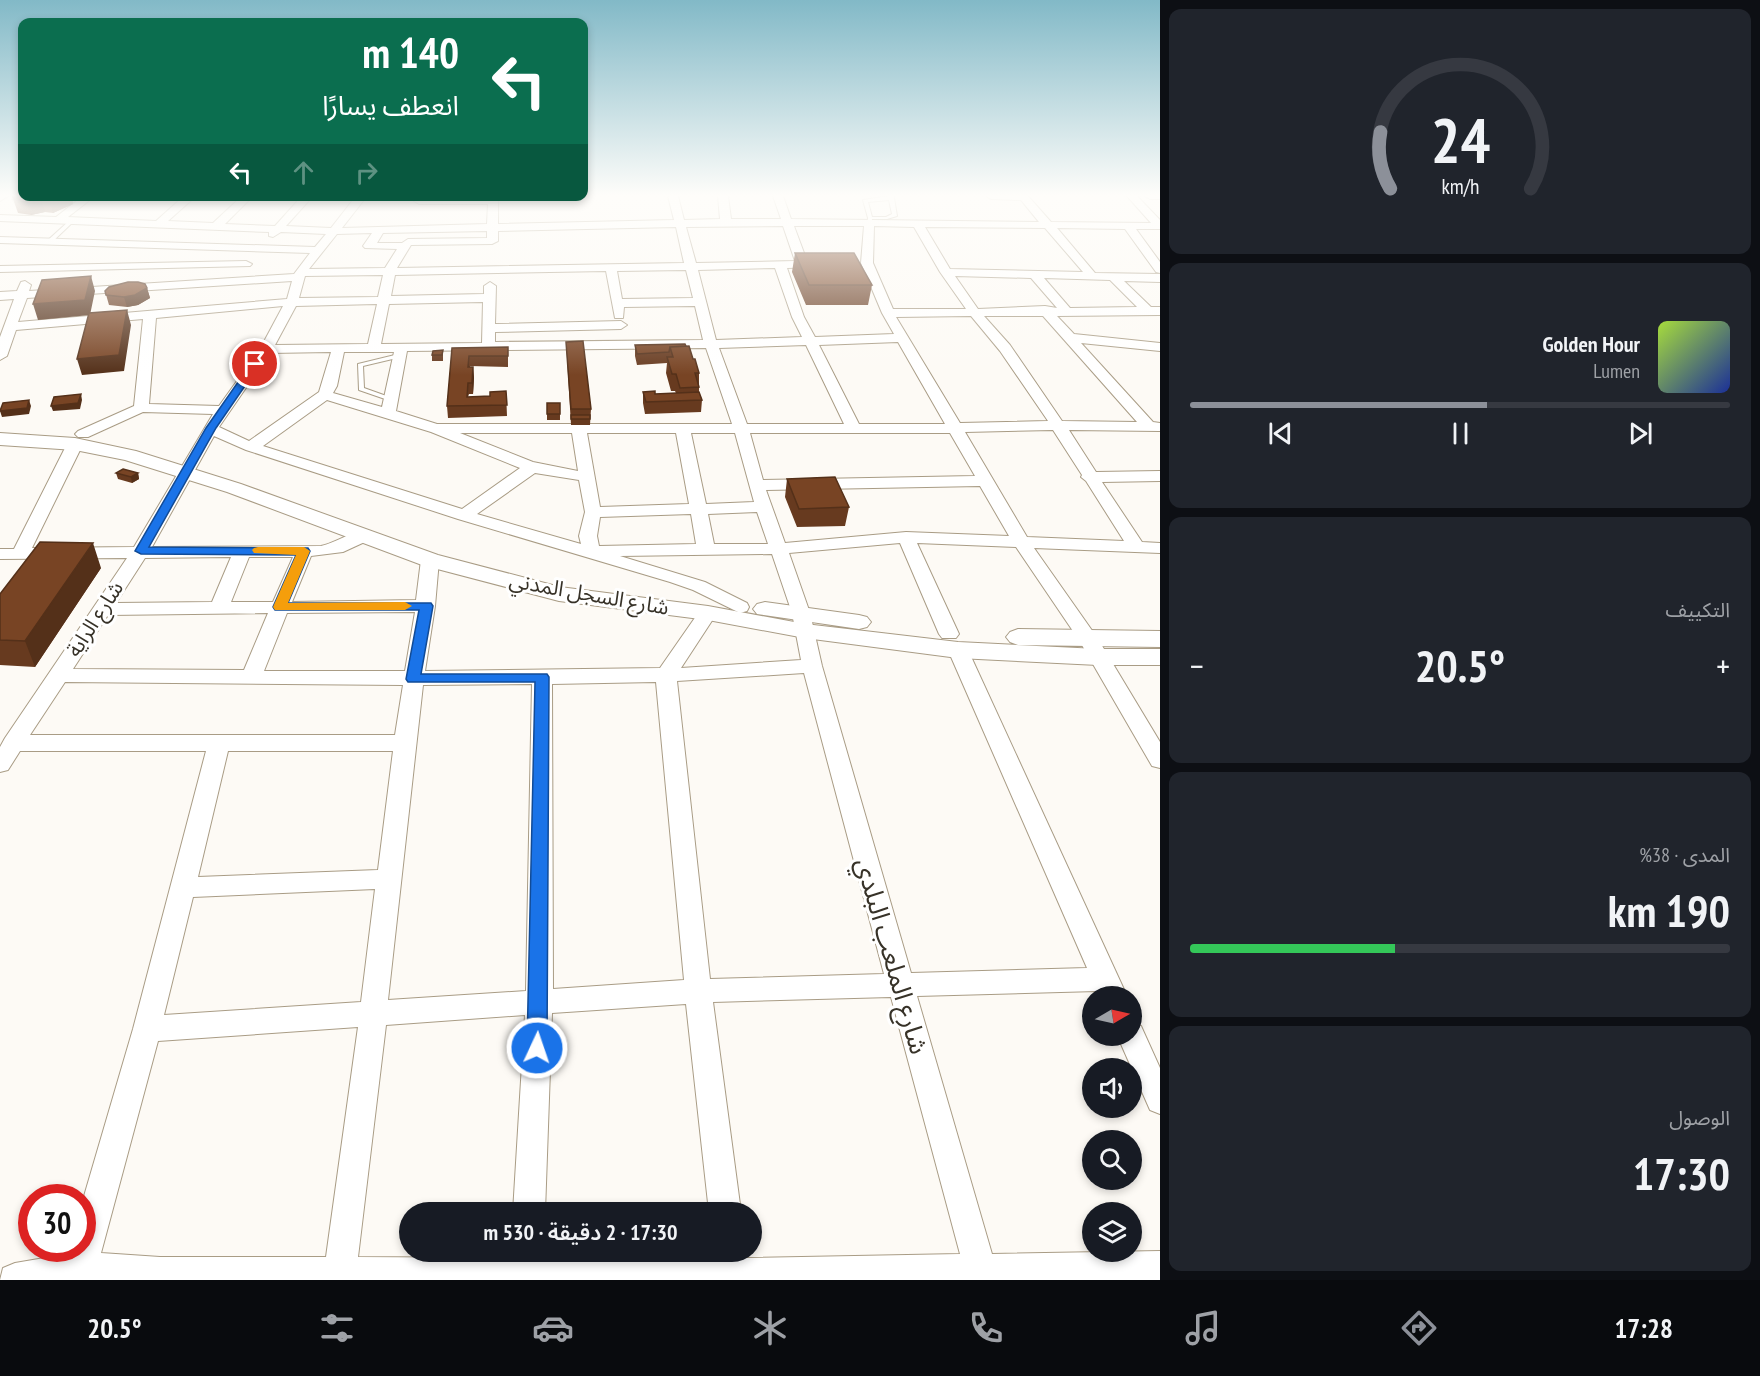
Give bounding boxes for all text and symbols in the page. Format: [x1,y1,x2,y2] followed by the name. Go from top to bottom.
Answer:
[362,25,459,80] text: 140 m
[480,42,558,120] icon: left
[322,88,459,122] text: انعطف يسارًا
[1430,99,1490,180] text: 24
[224,156,257,189] icon: left
[287,156,320,189] icon: ahead
[350,156,383,189] icon: right
[1441,172,1479,200] text: km/h
[1542,330,1640,358] text: Golden Hour
[229,338,280,389] pin
[238,347,271,380] icon: arrive
[1593,358,1640,384] text: Lumen
[1264,417,1297,450] icon: previous
[1444,417,1477,450] icon: pause
[1624,417,1657,450] icon: next
[507,566,671,624] street label: شارع السجل المدني
[60,576,131,663] street label: شارع الراية
[1666,597,1730,623] text: التكييف
[1415,636,1505,694] text: 20.5°
[1190,644,1204,687] text: −
[1716,644,1730,687] text: +
[1639,842,1730,868] text: المدى · 38%
[845,854,936,1059] street label: شارع الملعب البلدي
[1608,881,1730,939] text: 190 km
[1082,986,1142,1046] north arrow
[1082,986,1142,1262] map controls
[505,1016,569,1080] position arrow
[1082,1058,1142,1118] button: sound
[1669,1105,1730,1131] text: الوصول
[1082,1130,1142,1190] button: search
[1633,1144,1730,1202] text: 17:30
[18,1184,96,1262] speed limit sign: 30
[1082,1202,1142,1262] button: layers
[483,1218,678,1246] text: 17:30 · 2 دقيقة · 530 m
[316,1307,358,1349] icon: filters
[532,1307,574,1349] icon: car
[749,1307,791,1349] icon: climate
[965,1307,1007,1349] icon: phone
[1182,1307,1224,1349] icon: music
[1398,1307,1440,1349] icon: directions
[87,1311,142,1345] text: 20.5°
[1614,1311,1673,1345] text: 17:28

